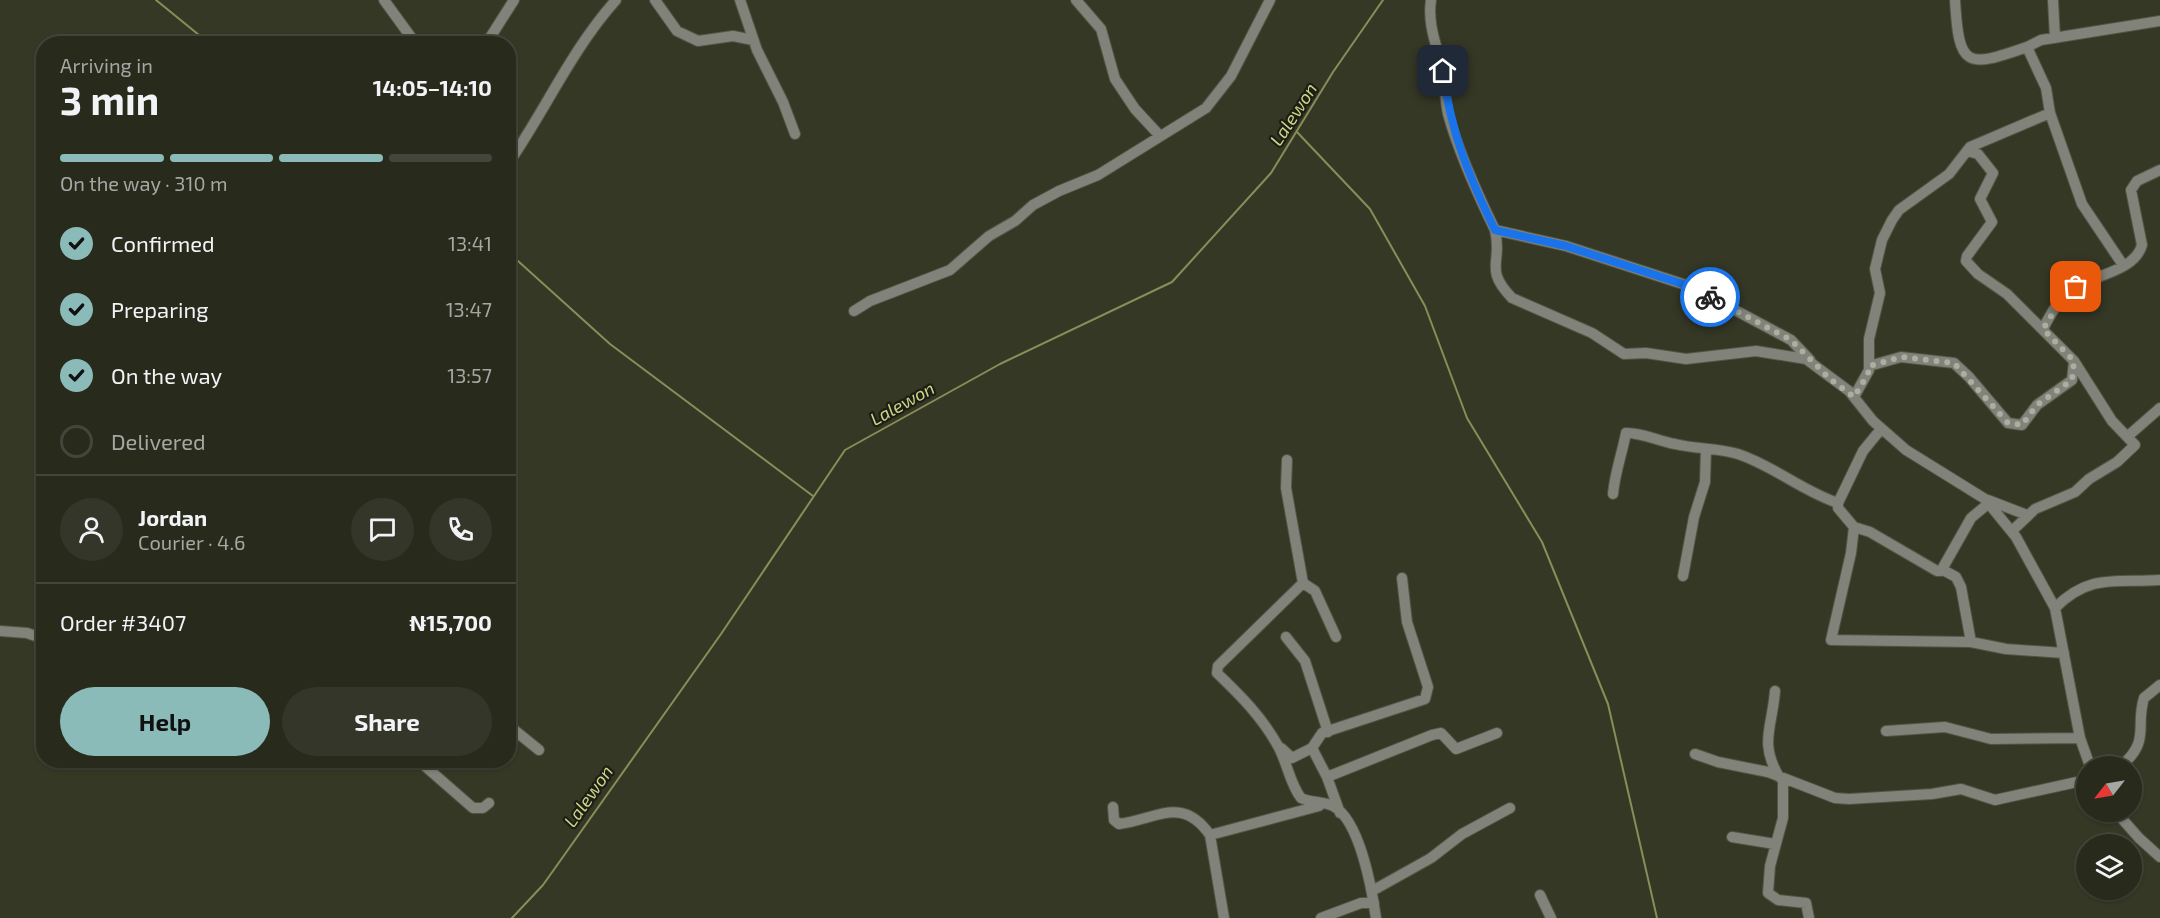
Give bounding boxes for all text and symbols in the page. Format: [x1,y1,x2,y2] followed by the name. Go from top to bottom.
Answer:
[1417,45,1468,96] pin
[60,53,153,77] text: Arriving in
[1426,54,1459,87] icon: home
[373,74,492,100] text: 14:05–14:10
[60,76,159,123] text: 3 min
[1265,79,1321,149] water label: Lalewon
[60,171,227,195] text: On the way · 310 m
[60,227,93,260] icon: check
[111,230,215,256] text: Confirmed
[448,231,492,255] text: 13:41
[2050,261,2101,312] pin
[1680,267,1740,327] courier
[2059,270,2092,303] icon: bag
[1694,281,1727,314] icon: bike
[60,293,93,326] icon: check
[111,296,209,322] text: Preparing
[446,297,492,321] text: 13:47
[60,359,93,392] icon: check
[111,362,222,388] text: On the way
[447,363,492,387] text: 13:57
[866,376,938,430] water label: Lalewon
[111,428,206,454] text: Delivered
[60,498,123,561] button: person
[351,498,414,561] button: chat
[429,498,492,561] button: phone
[138,504,207,530] text: Jordan
[138,530,245,554] text: Courier · 4.6
[60,609,186,635] text: Order #3407
[409,609,492,635] text: ₦15,700
[60,687,270,756] button: Help
[282,687,492,756] button: Share
[2076,756,2142,822] north arrow
[2076,756,2142,900] map controls
[559,761,617,831] water label: Lalewon
[2076,834,2142,900] button: layers

